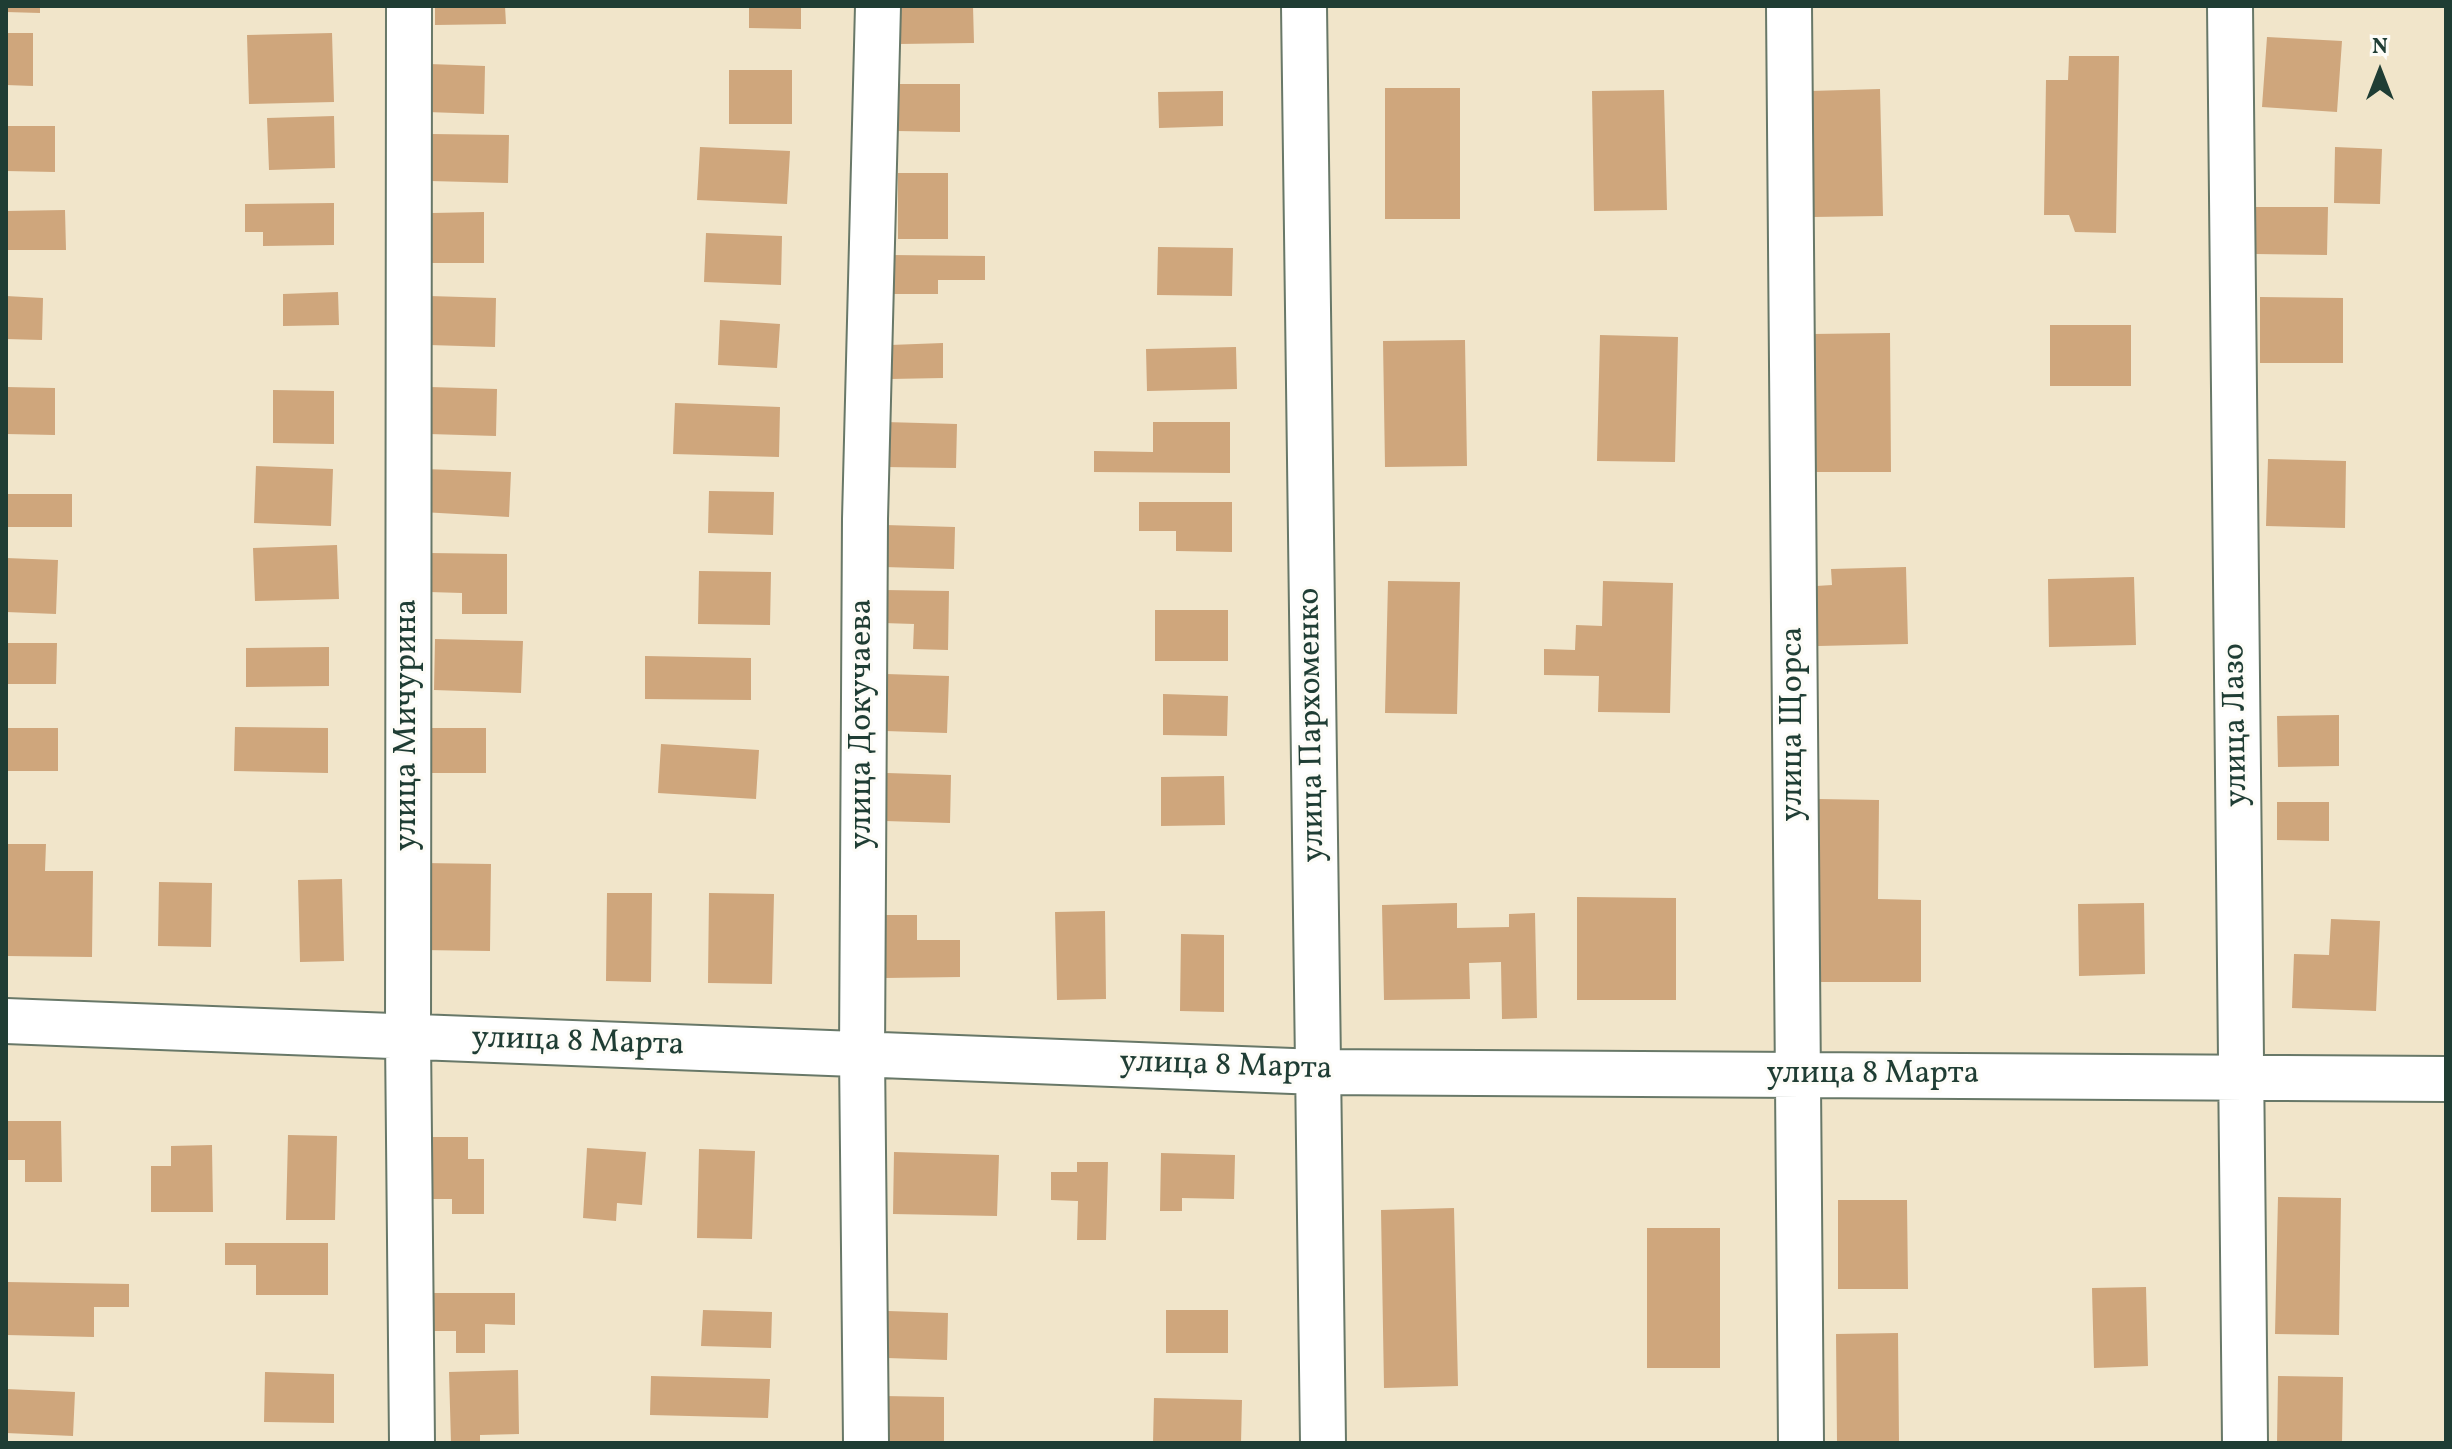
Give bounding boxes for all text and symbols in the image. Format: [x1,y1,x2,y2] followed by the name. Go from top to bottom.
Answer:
[2340,32,2420,112] north arrow
[2372,32,2388,63] text: N
[1292,587,1336,863] street label: улица Пархоменко
[390,599,428,851] street label: улица Мичурина
[845,599,883,849] street label: улица Докучаева
[1776,627,1814,821] street label: улица Щорса
[2217,643,2259,807] street label: улица Лазо
[471,1021,685,1067] street label: улица 8 Марта
[1119,1045,1333,1091] street label: улица 8 Марта
[1766,1057,1980,1095] street label: улица 8 Марта

